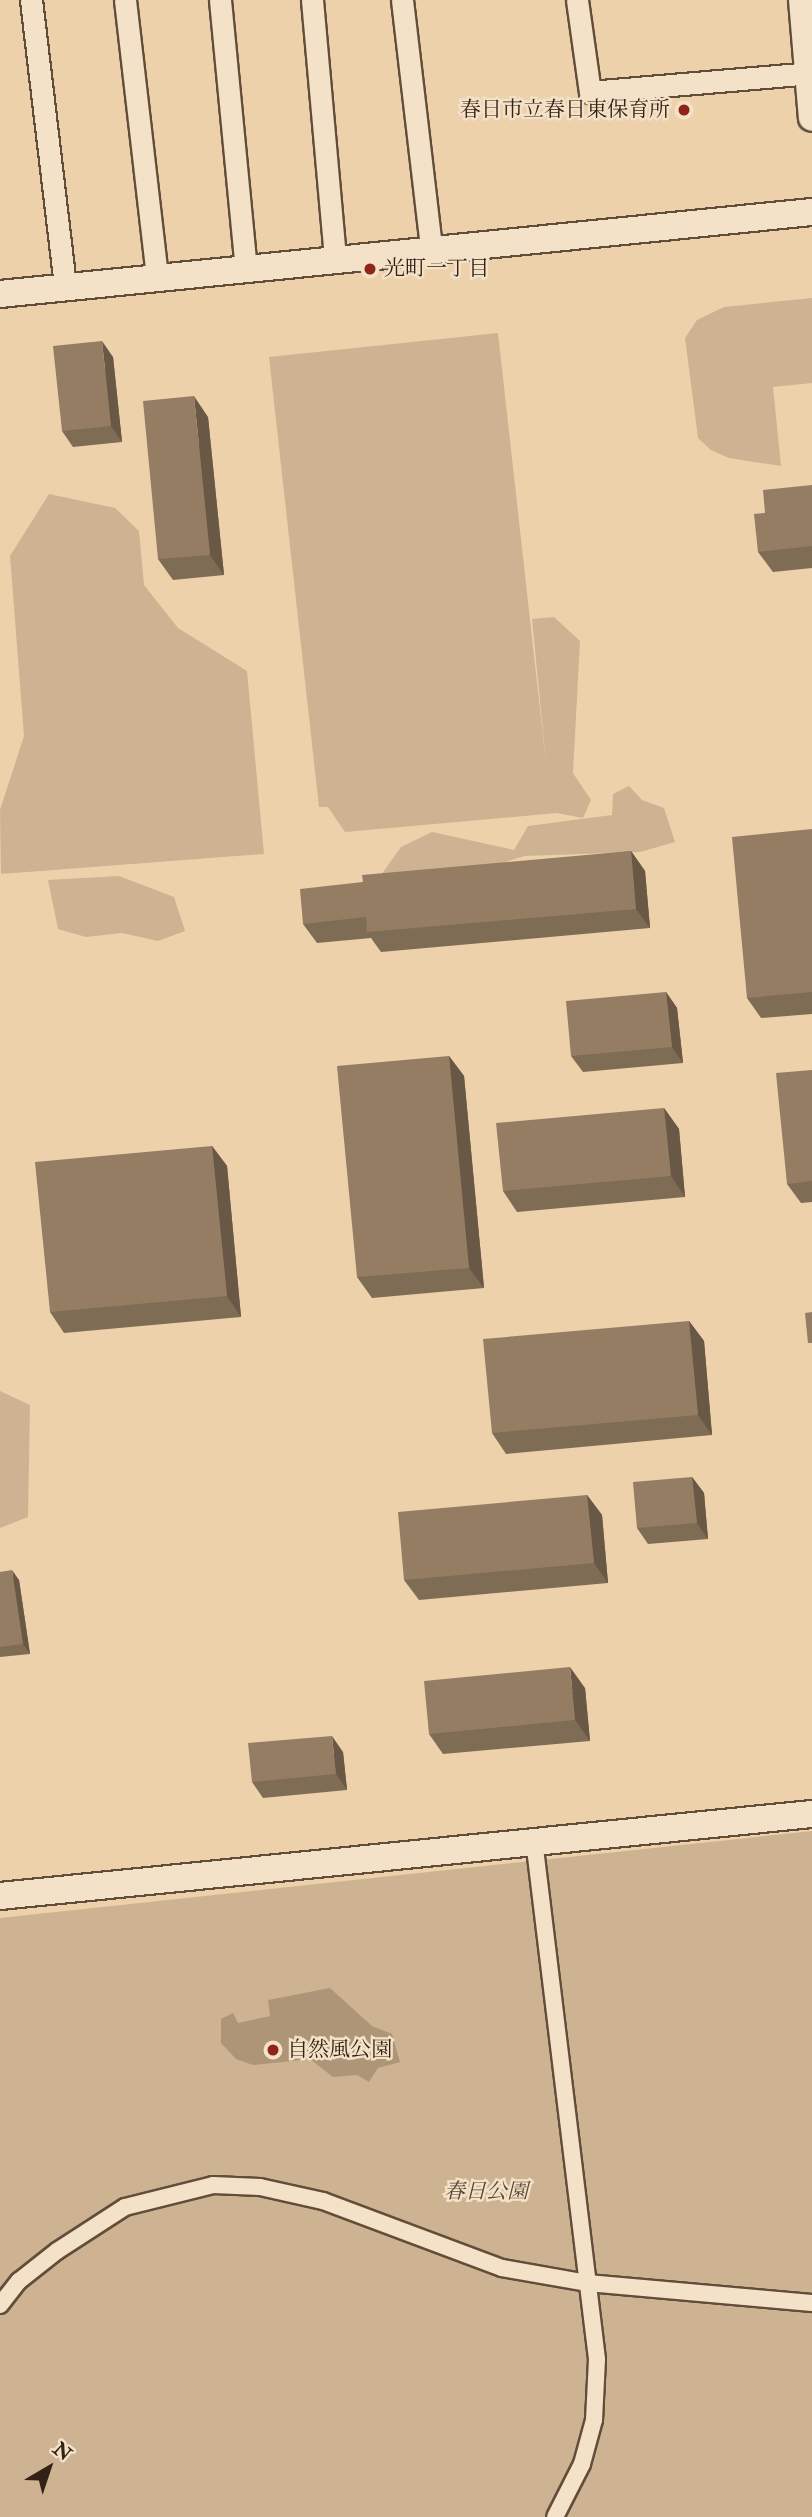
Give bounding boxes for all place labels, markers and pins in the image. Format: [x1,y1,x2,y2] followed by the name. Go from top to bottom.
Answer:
[460,97,670,123] place label: 春日市立春日東保育所
[676,102,692,118] marker: 春日市立春日東保育所
[384,256,489,282] place label: 光町一丁目
[362,261,378,277] marker: 光町一丁目
[287,2037,392,2063] place label: 自然風公園
[265,2042,281,2058] marker: 自然風公園

